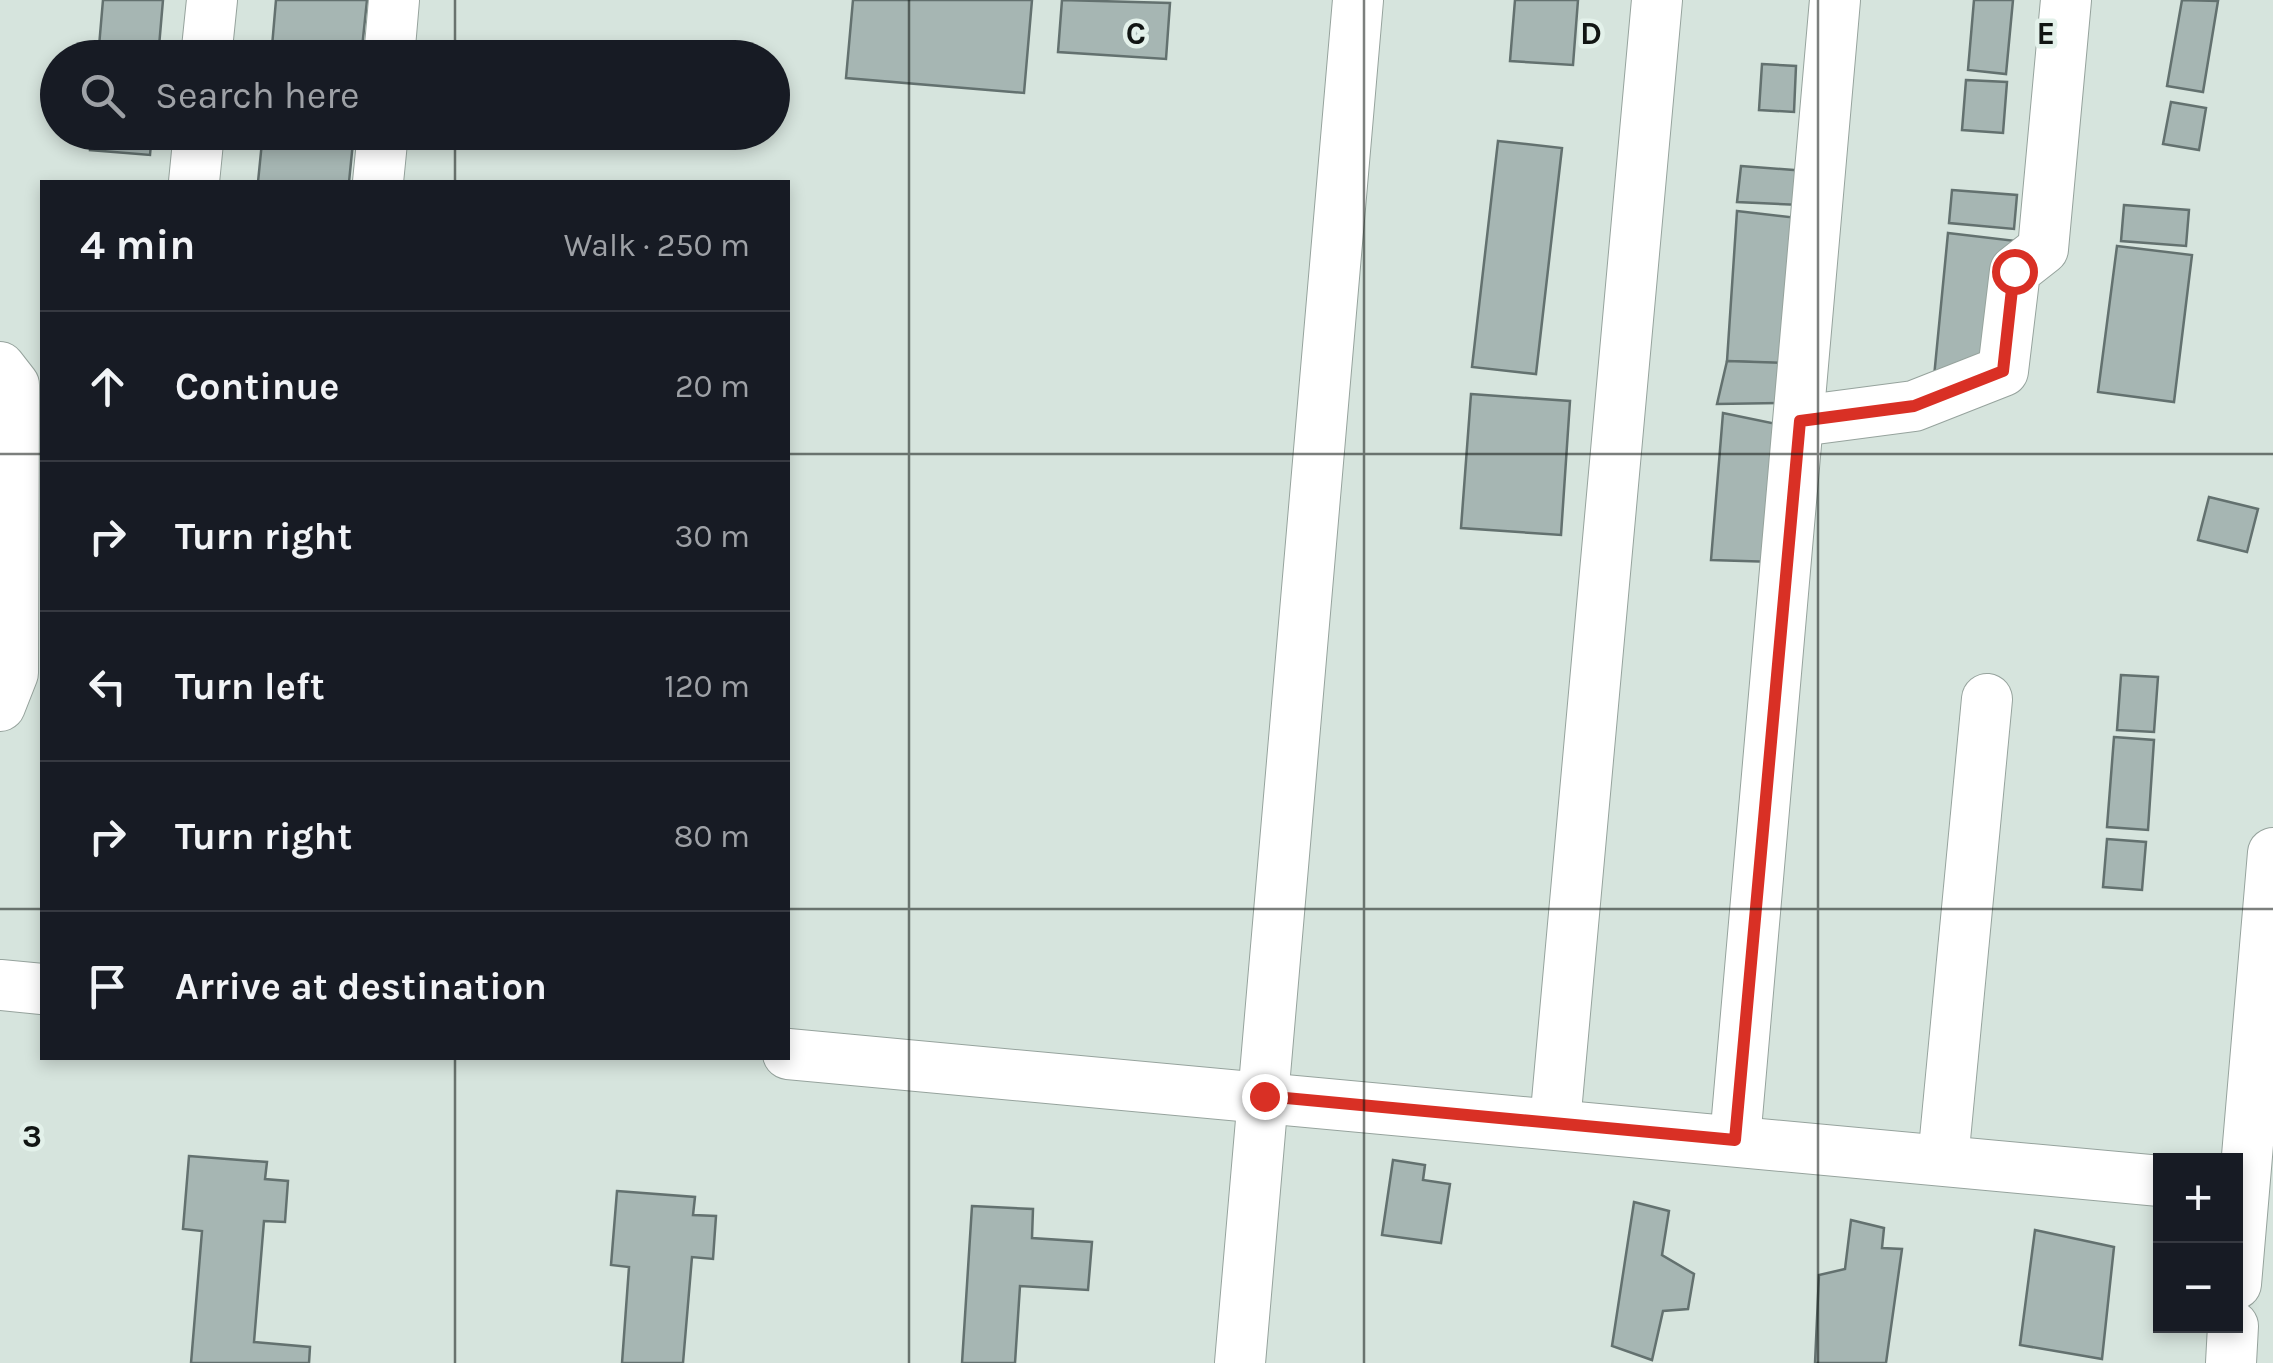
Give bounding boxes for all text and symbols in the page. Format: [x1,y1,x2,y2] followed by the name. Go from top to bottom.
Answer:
[1126,15,1146,52] text: C
[1580,15,1602,52] text: D
[2037,15,2055,52] text: E
[40,40,790,150] search box
[75,68,130,123] icon: search
[155,73,359,118] text: Search here
[80,220,195,270] text: 4 min
[564,227,750,264] text: Walk · 250 m
[1992,249,2038,295] route start
[80,359,135,414] icon: ahead
[175,364,339,409] text: Continue
[675,368,750,405] text: 20 m
[80,509,135,564] icon: right
[175,514,352,559] text: Turn right
[675,518,750,555] text: 30 m
[80,659,135,714] icon: left
[175,664,325,709] text: Turn left
[664,668,750,705] text: 120 m
[80,809,135,864] icon: right
[175,814,352,859] text: Turn right
[674,818,750,855] text: 80 m
[80,959,135,1014] icon: arrive
[175,964,547,1009] text: Arrive at destination
[1242,1074,1288,1120] route end
[22,1118,42,1155] text: 3
[2153,1153,2243,1333] map controls
[2153,1153,2243,1243] button: +
[2153,1243,2243,1333] button: −

